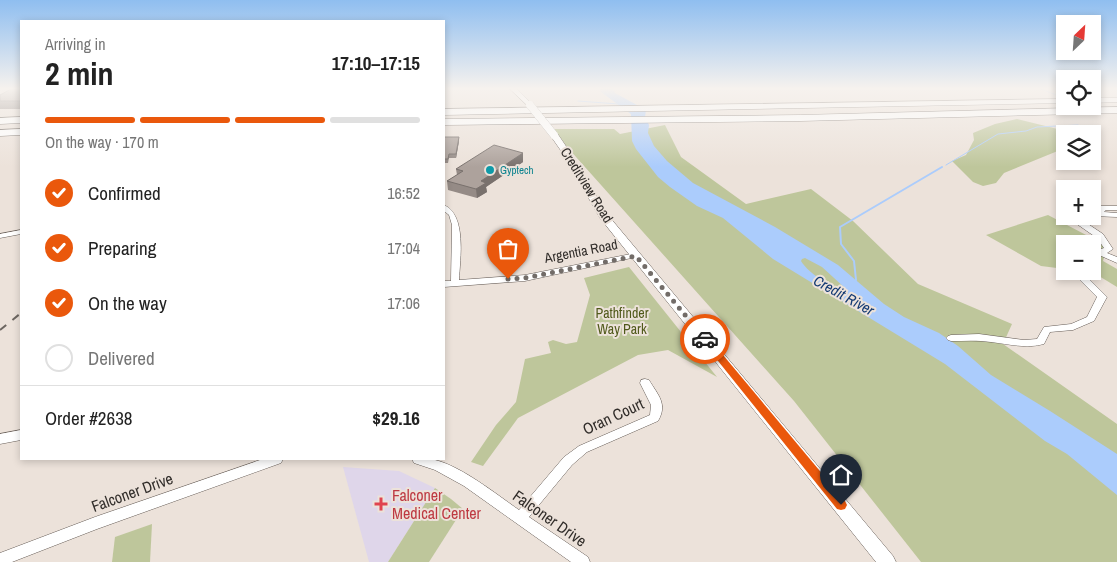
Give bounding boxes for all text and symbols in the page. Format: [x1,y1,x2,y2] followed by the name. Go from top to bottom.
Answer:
[1056,15,1101,60] north arrow
[1056,15,1101,280] map controls
[45,33,106,55] text: Arriving in
[332,50,420,76] text: 17:10–17:15
[45,52,114,95] text: 2 min
[1056,70,1101,115] button: locate
[1056,125,1101,170] button: layers
[45,131,159,153] text: On the way · 170 m
[557,144,617,226] street label: Creditview Road
[500,163,534,177] place label: Gyptech
[484,164,496,176] marker: Gyptech
[45,179,73,207] icon: check
[88,180,161,206] text: Confirmed
[1056,180,1101,225] button: +
[387,182,420,204] text: 16:52
[487,228,529,279] pin
[45,234,73,262] icon: check
[88,235,156,261] text: Preparing
[494,235,522,263] icon: bag
[542,235,619,267] street label: Argentia Road
[1056,235,1101,280] button: −
[387,237,420,259] text: 17:04
[810,270,879,321] water label: Credit River
[45,289,73,317] icon: check
[88,290,167,316] text: On the way
[387,292,420,314] text: 17:06
[596,304,649,338] park label: Pathfinder Way Park
[680,314,730,364] courier
[691,325,719,353] icon: car
[88,345,155,371] text: Delivered
[579,392,647,440] street label: Oran Court
[45,405,132,431] text: Order #2638
[372,405,420,431] text: $29.16
[820,454,862,505] pin
[827,461,855,489] icon: home
[88,467,176,517] street label: Falconer Drive
[392,484,482,524] place label: Falconer Medical Center
[509,484,591,552] street label: Falconer Drive
[374,497,388,511] marker: Falconer Medical Center

